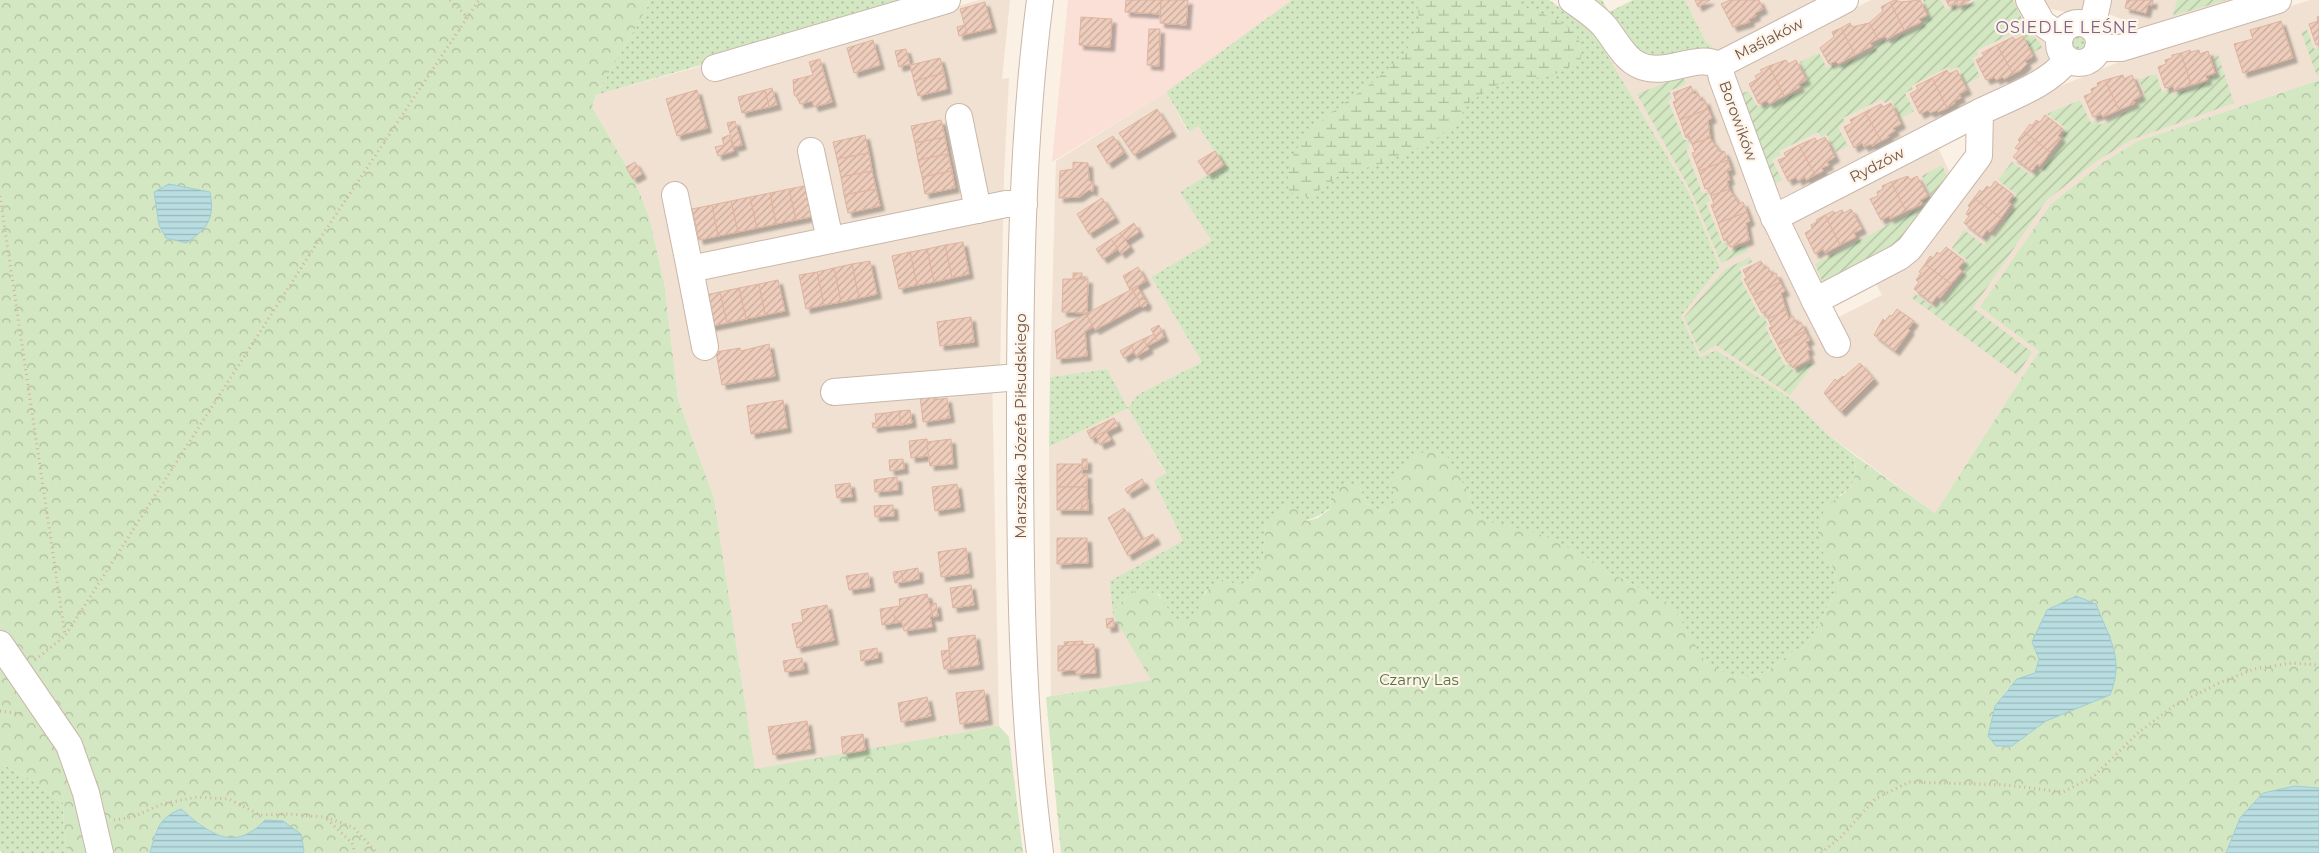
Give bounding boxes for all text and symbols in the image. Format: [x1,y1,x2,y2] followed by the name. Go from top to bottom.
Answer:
[1731,13,1807,64] street label: Maślaków
[1995,18,2139,37] district label: OSIEDLE LEŚNE
[1715,78,1762,164] street label: Borowików
[1846,142,1908,186] street label: Rydzów
[1011,313,1030,539] street label: Marszałka Józefa Piłsudskiego
[1379,670,1459,689] park label: Czarny Las

